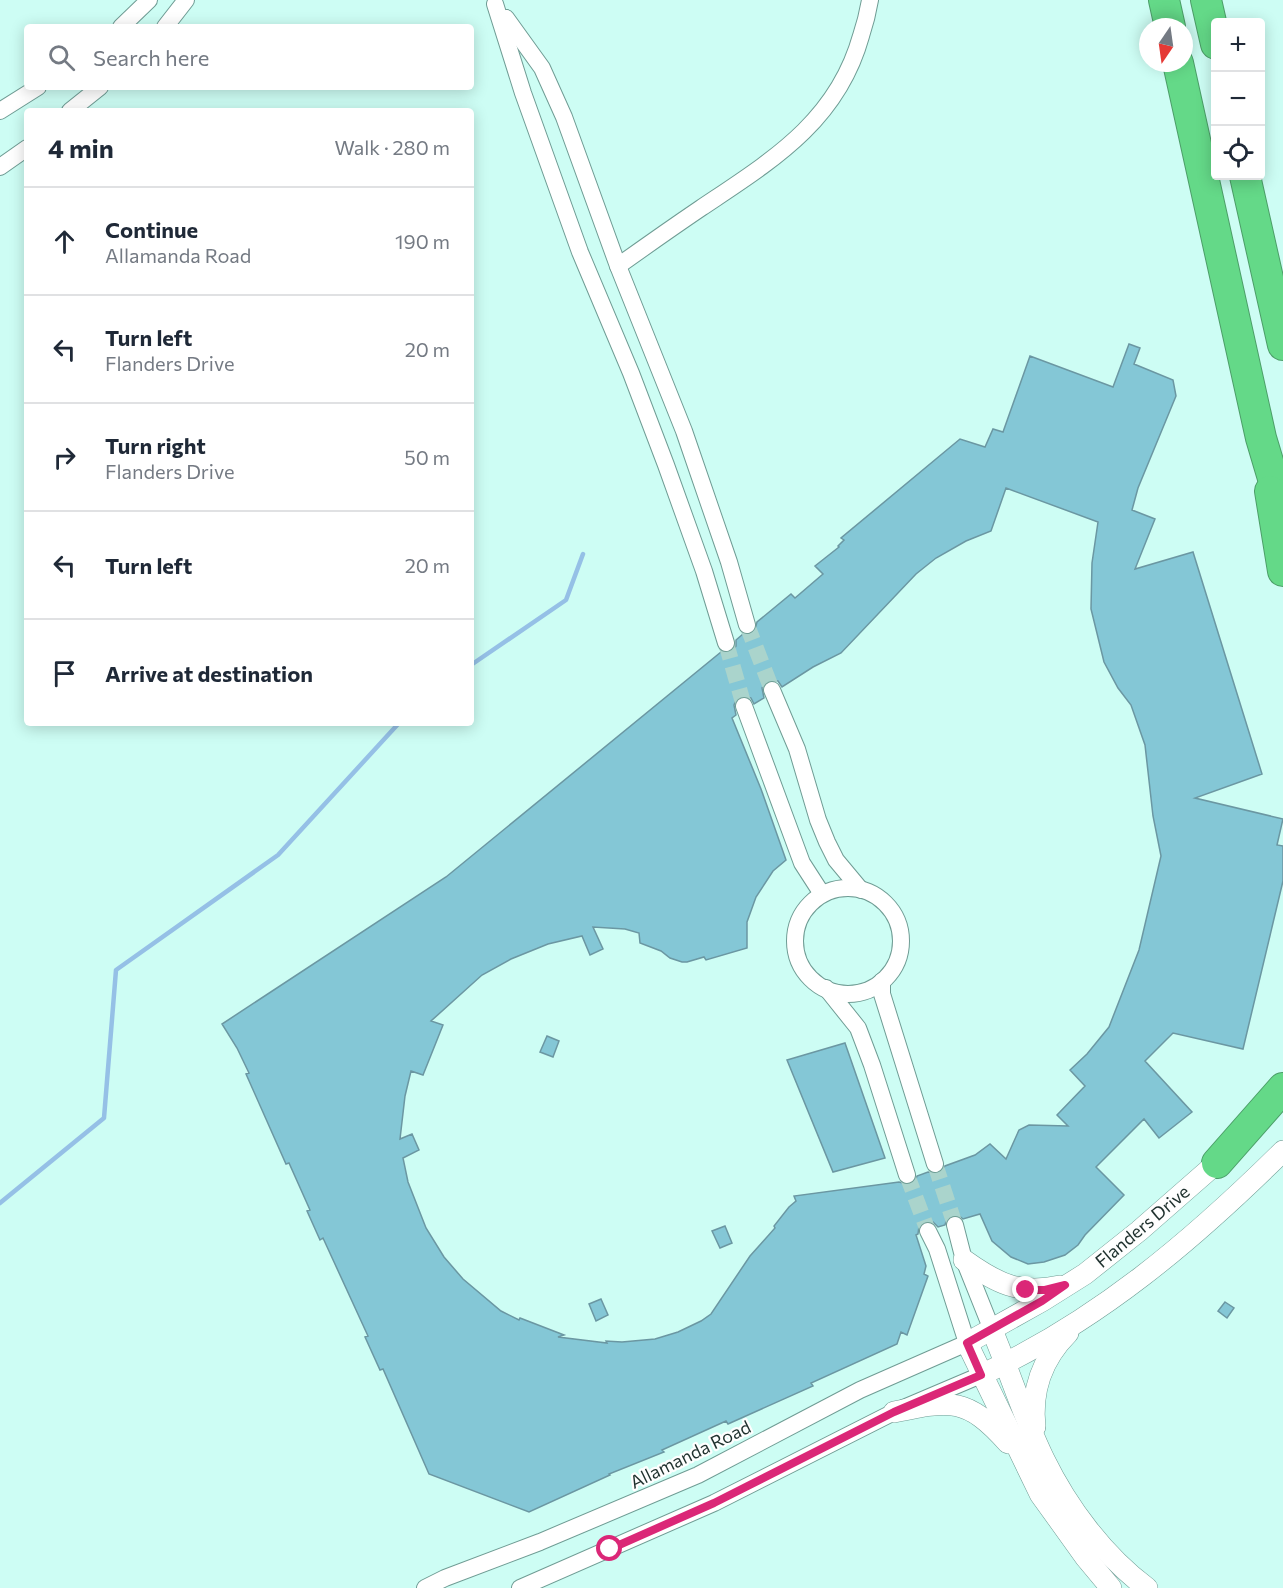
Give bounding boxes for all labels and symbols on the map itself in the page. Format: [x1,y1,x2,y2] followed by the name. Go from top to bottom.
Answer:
[1139,18,1193,72] north arrow
[1090,1180,1194,1272] street label: Flanders Drive
[1012,1276,1038,1302] route end
[626,1415,754,1493] street label: Allamanda Road
[596,1535,622,1561] route start

